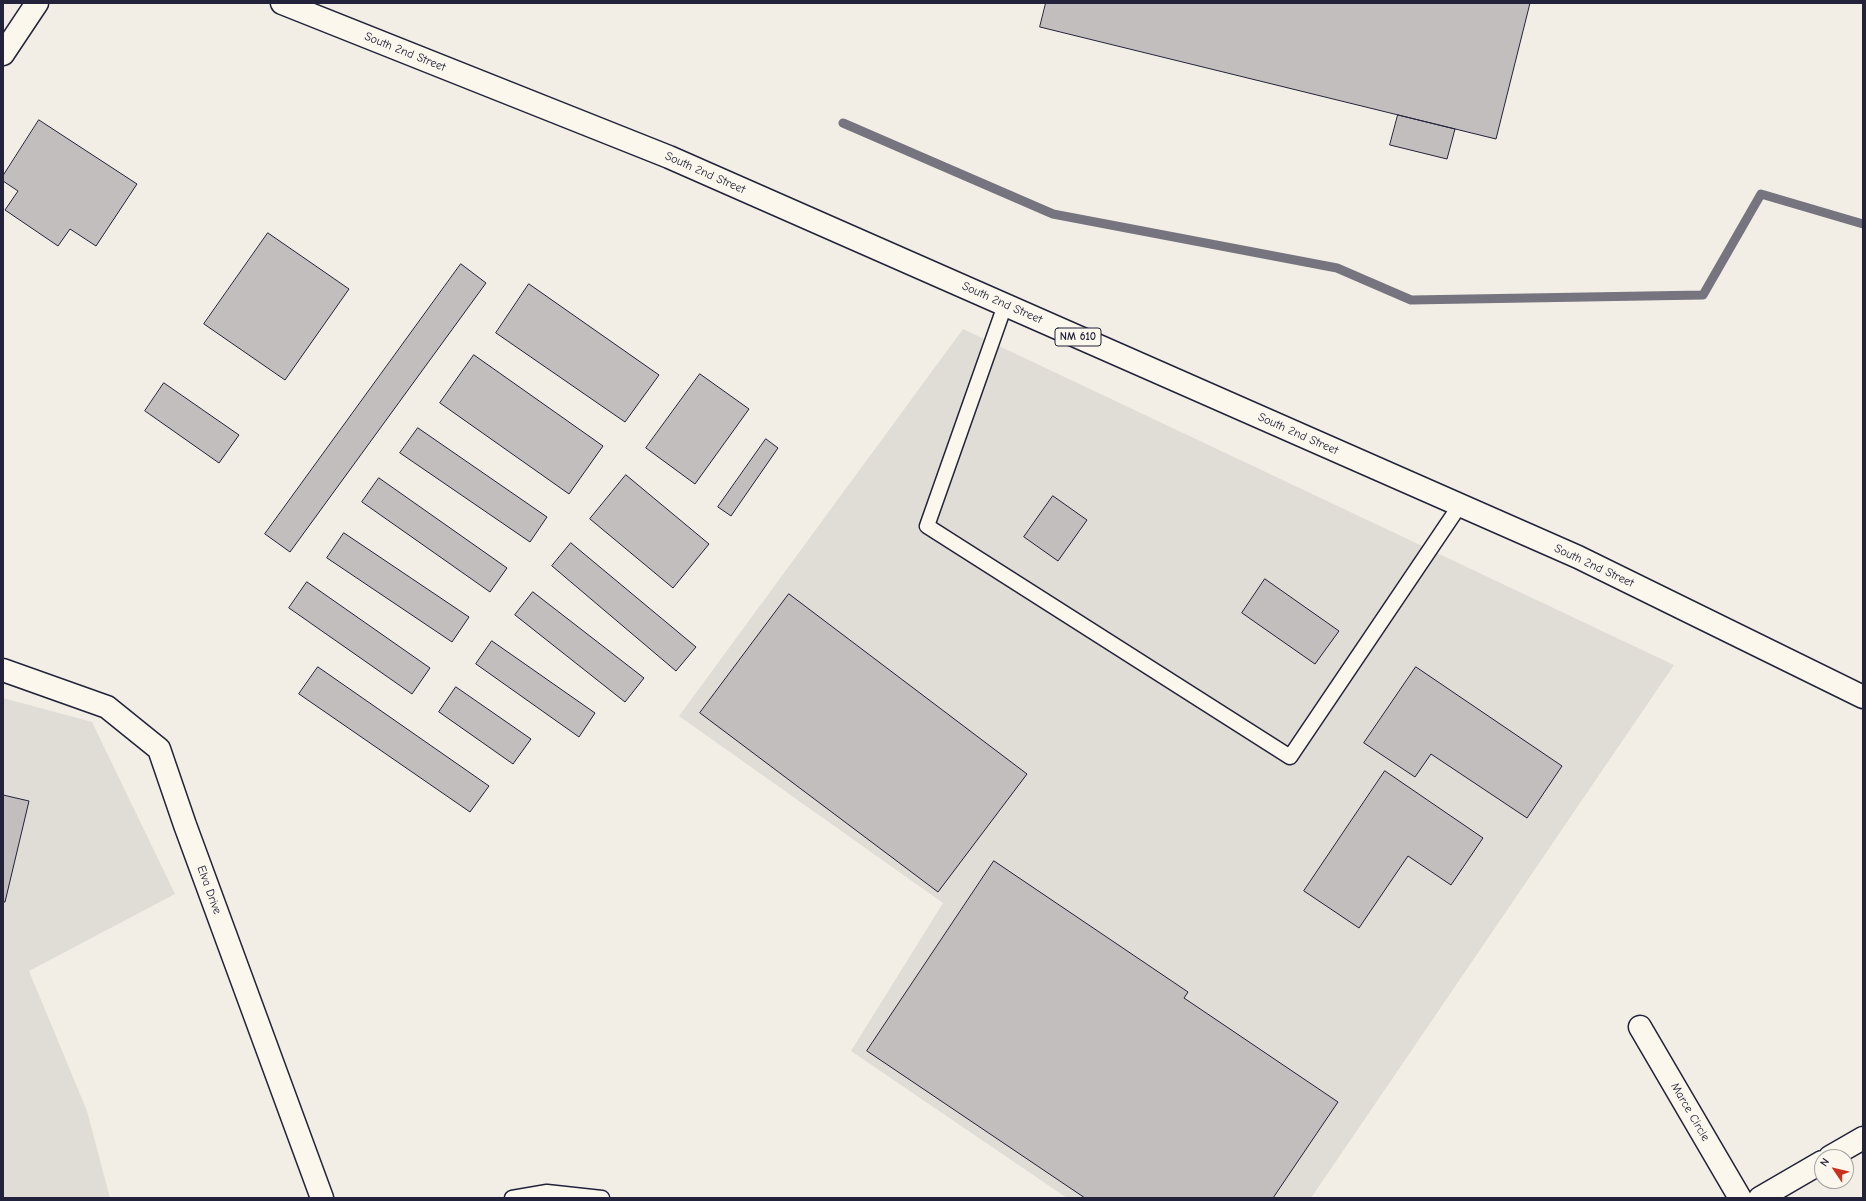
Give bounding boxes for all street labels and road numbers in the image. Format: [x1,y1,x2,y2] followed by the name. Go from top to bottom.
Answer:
[362,29,448,75] street label: South 2nd Street
[663,149,747,197] street label: South 2nd Street
[960,279,1044,327] street label: South 2nd Street
[1055,328,1101,346] road number: NM 610
[1256,410,1340,458] street label: South 2nd Street
[1552,541,1636,591] street label: South 2nd Street
[194,864,224,916] street label: Elva Drive
[1667,1080,1713,1144] street label: Marce Circle

